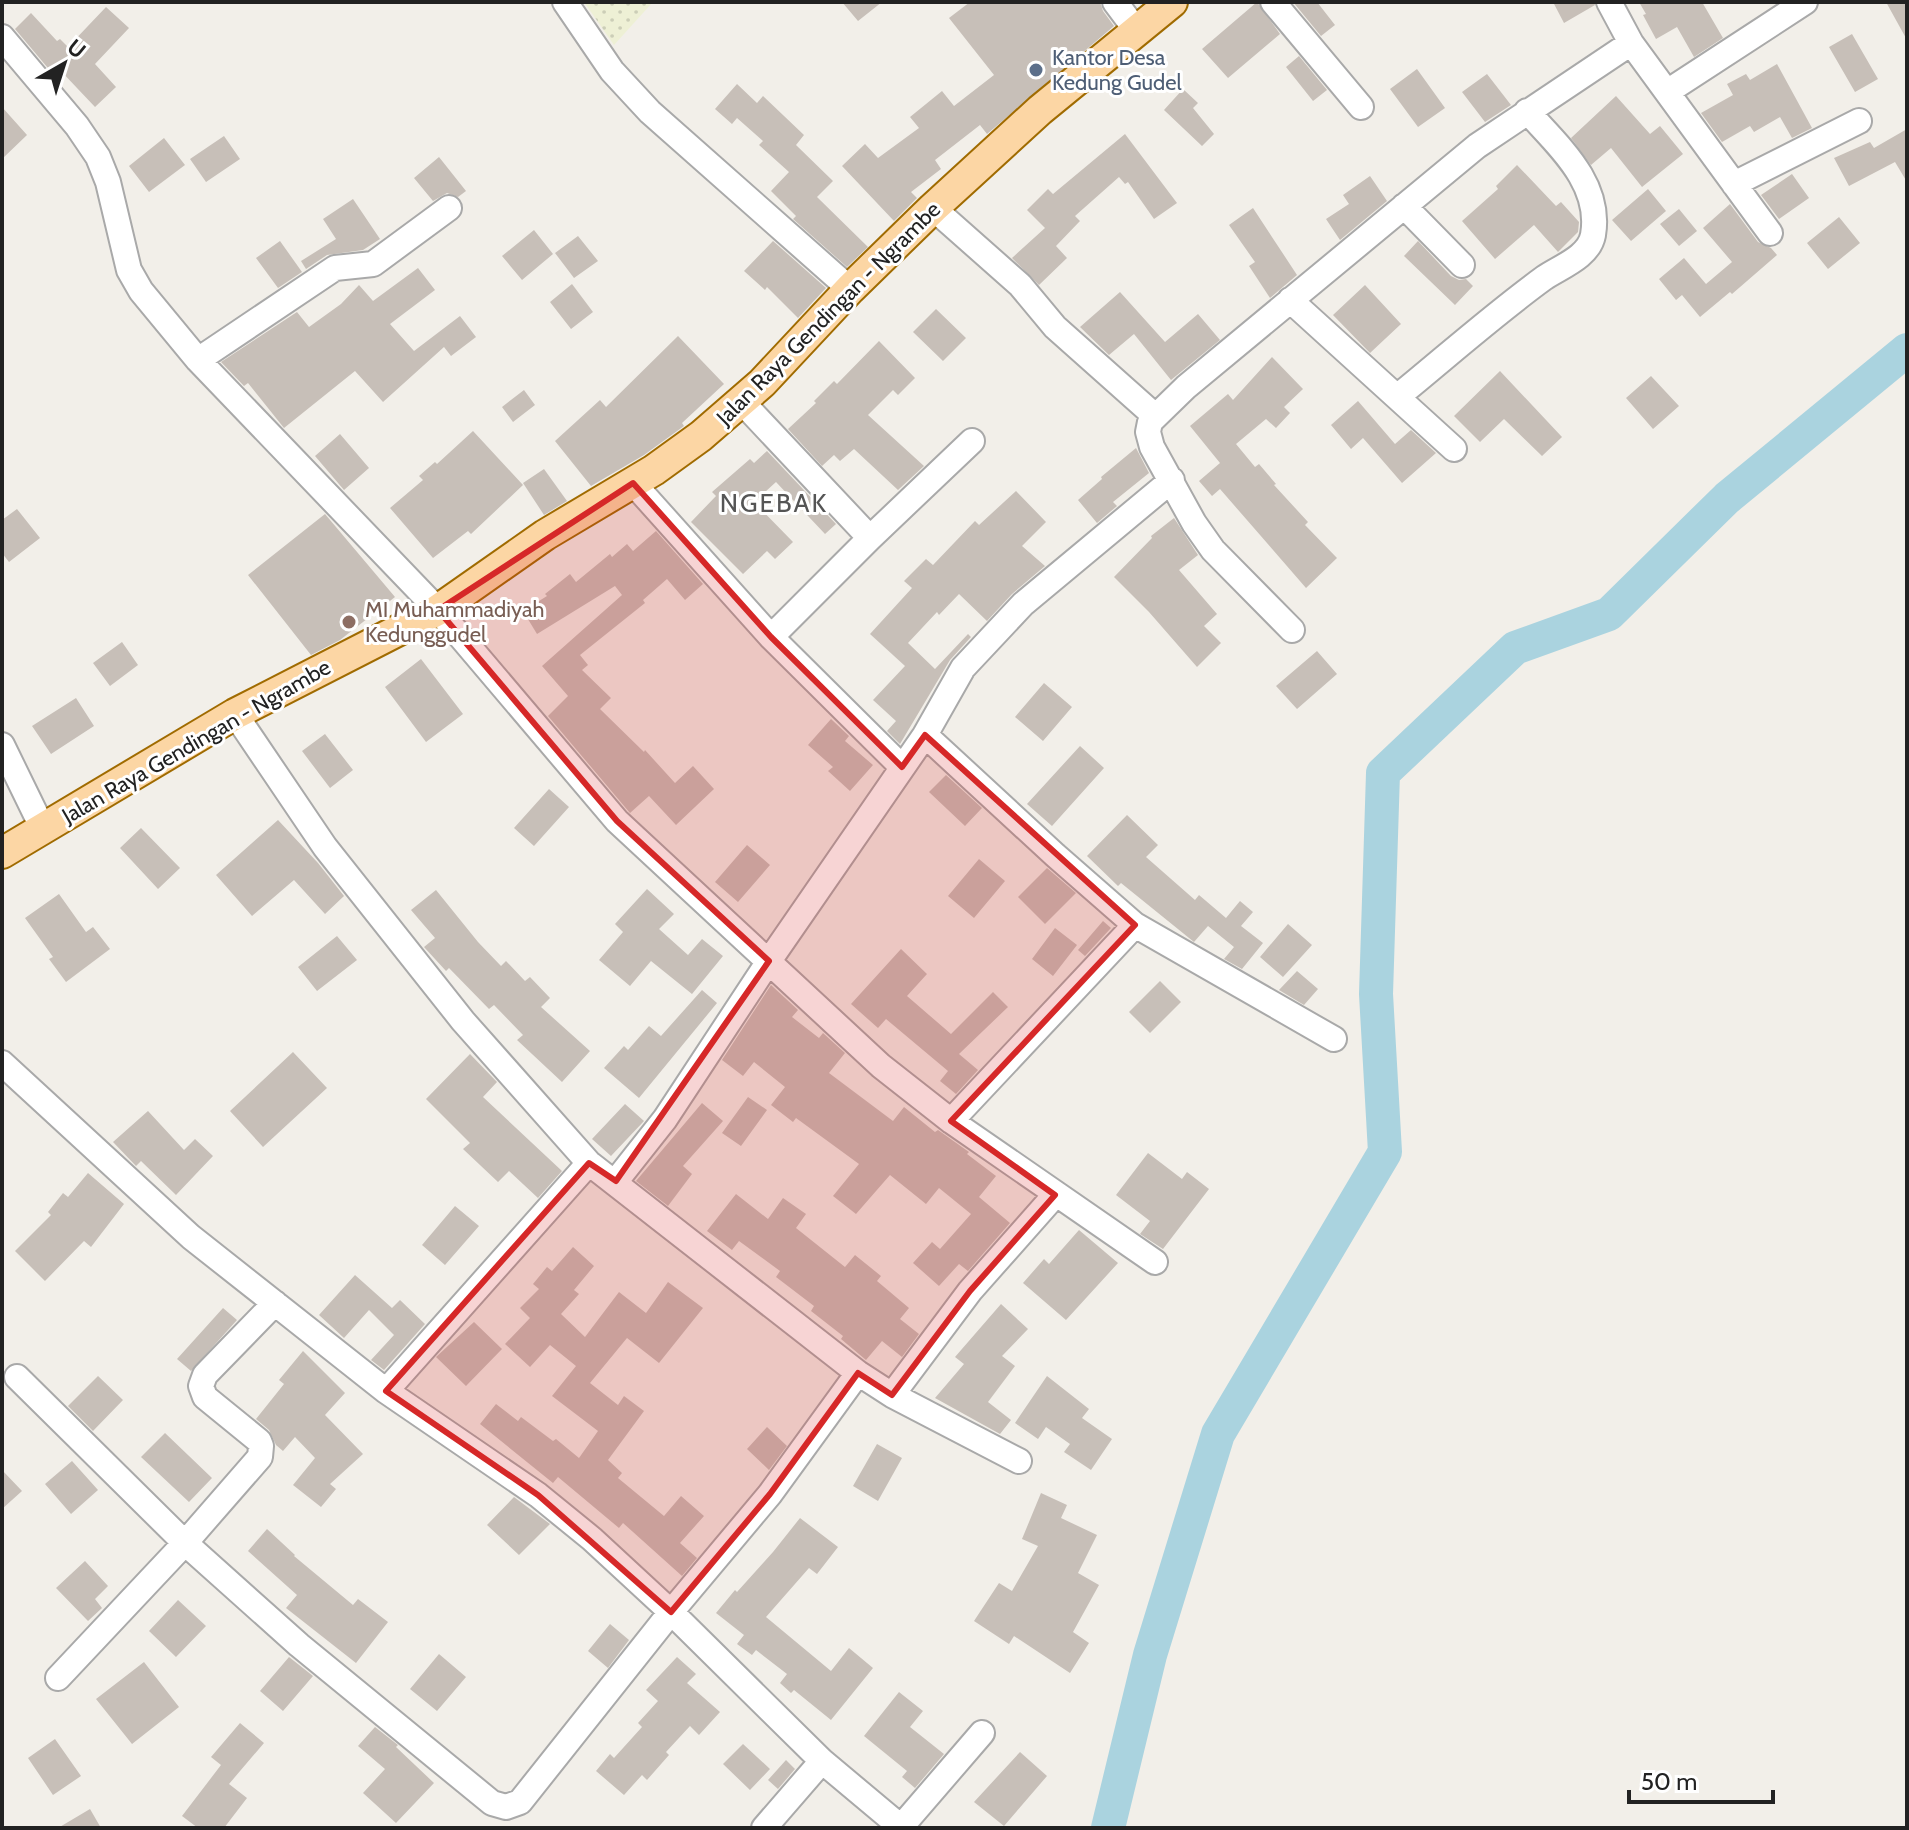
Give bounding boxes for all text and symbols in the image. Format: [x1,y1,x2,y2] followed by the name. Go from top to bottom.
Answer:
[24,24,104,104] north arrow
[62,33,91,64] text: U
[1052,44,1183,96] place label: Kantor Desa Kedung Gudel
[1027,61,1045,79] marker: Kantor Desa Kedung Gudel
[710,196,946,432] street label: Jalan Raya Gendingan - Ngrambe
[720,487,828,519] district label: NGEBAK
[365,596,544,648] place label: MI Muhammadiyah Kedunggudel
[340,613,358,631] marker: MI Muhammadiyah Kedunggudel
[56,653,335,830] street label: Jalan Raya Gendingan - Ngrambe
[1629,1754,1773,1804] scale bar
[1641,1767,1697,1796] text: 50 m

